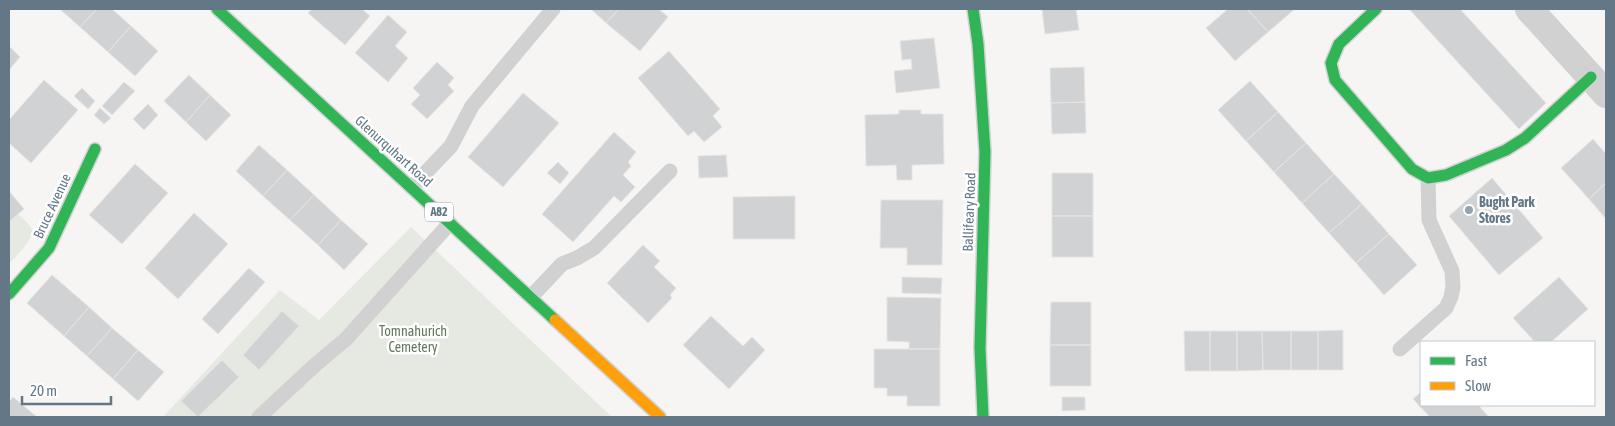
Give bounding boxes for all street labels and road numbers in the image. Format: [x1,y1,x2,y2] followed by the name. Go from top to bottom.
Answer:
[352,112,436,190] street label: Glenurquhart Road
[30,171,74,241] street label: Bruce Avenue
[960,172,978,252] street label: Ballifeary Road
[425,202,453,222] road number: A82

